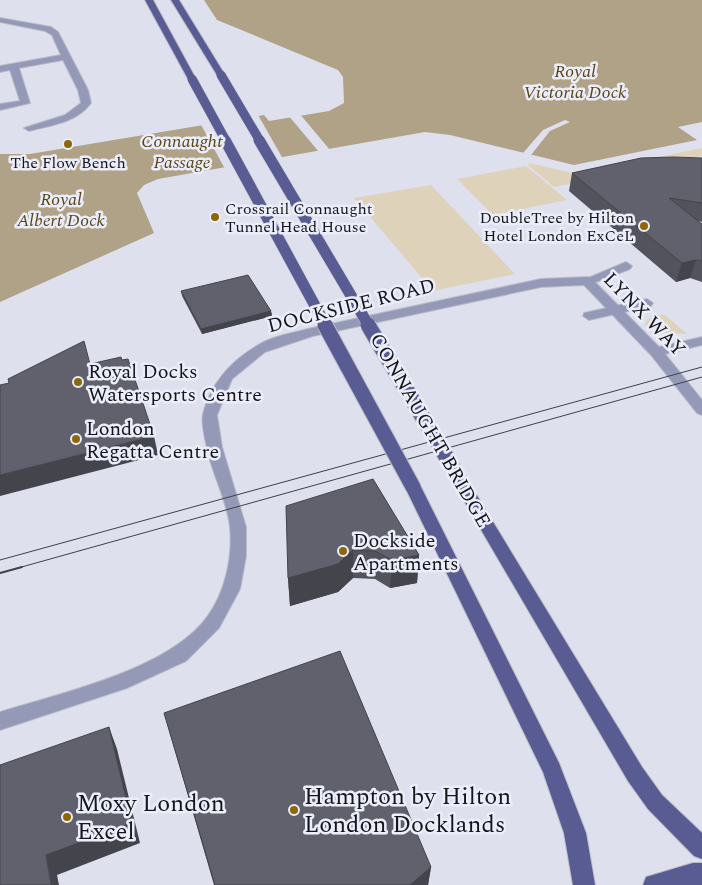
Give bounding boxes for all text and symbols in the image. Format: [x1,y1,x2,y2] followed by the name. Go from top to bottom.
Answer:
[524,58,627,106] water label: Royal Victoria Dock
[141,128,223,176] water label: Connaught Passage
[62,138,74,150] marker: The Flow Bench
[10,151,126,175] place label: The Flow Bench
[16,186,106,234] water label: Royal Albert Dock
[225,197,373,239] place label: Crossrail Connaught Tunnel Head House
[480,206,634,248] place label: DoubleTree by Hilton Hotel London ExCeL
[209,211,221,223] marker: Crossrail Connaught Tunnel Head House
[638,220,650,232] marker: DoubleTree by Hilton Hotel London ExCeL
[596,266,693,364] street label: LYNX WAY
[264,271,438,341] street label: DOCKSIDE ROAD
[362,328,498,533] street label: CONNAUGHT BRIDGE
[88,357,262,410] place label: Royal Docks Watersports Centre
[72,376,84,388] marker: Royal Docks Watersports Centre
[86,414,219,467] place label: London Regatta Centre
[70,433,82,445] marker: London Regatta Centre
[353,526,459,579] place label: Dockside Apartments
[337,545,349,557] marker: Dockside Apartments
[304,779,511,843] place label: Hampton by Hilton London Docklands
[77,786,225,850] place label: Moxy London Excel
[288,804,300,816] marker: Hampton by Hilton London Docklands
[61,811,73,823] marker: Moxy London Excel

